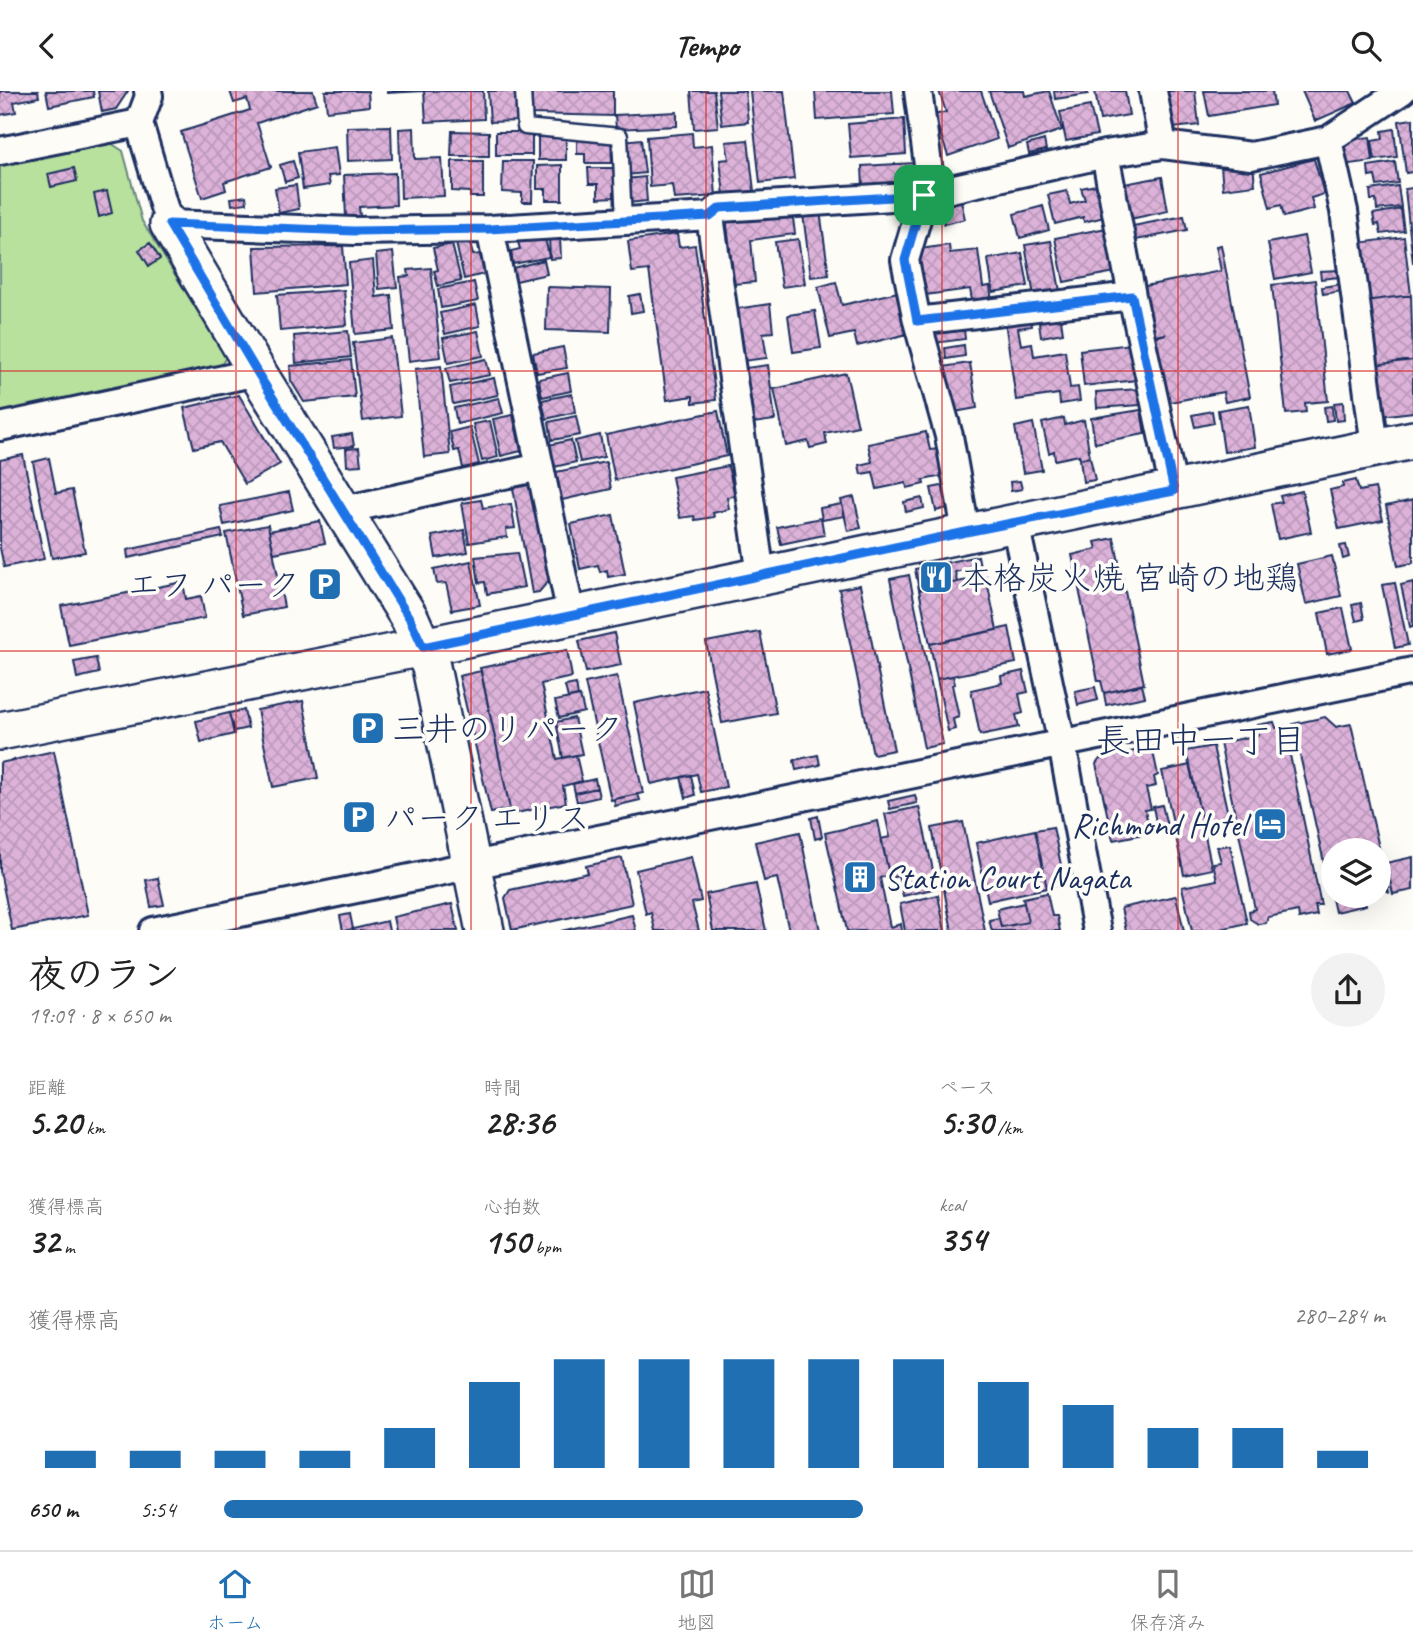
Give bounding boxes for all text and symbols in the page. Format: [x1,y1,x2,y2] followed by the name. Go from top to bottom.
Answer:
[674,25,739,66] text: Tempo
[28,27,66,65] icon: back
[1347,27,1385,65] icon: search
[894,165,954,225] pin
[905,176,943,214] icon: arrive
[960,557,1298,599] place label: 本格炭火焼 宮崎の地鶏
[917,558,955,596] restaurant icon: 本格炭火焼 宮崎の地鶏
[127,564,300,606] place label: エフ パーク
[306,565,344,603] parking icon: エフ パーク
[392,708,623,750] place label: 三井のリパーク
[349,709,387,747] parking icon: 三井のリパーク
[1096,718,1306,763] district label: 長田中一丁目
[384,797,590,839] place label: パーク エリス
[340,798,378,836] parking icon: パーク エリス
[1072,804,1251,846] place label: Richmond Hotel
[1251,805,1289,843] hotel icon: Richmond Hotel
[1321,838,1391,908] map controls
[1321,838,1391,908] button: layers
[884,857,1132,899] place label: Station Court Nagata
[841,858,879,896] building icon: Station Court Nagata
[28,951,180,998] text: 夜のラン
[1311,953,1385,1027] button: share
[28,1001,171,1030] text: 19:09 · 8 × 650 m
[28,1076,66,1100] text: 距離
[484,1076,522,1100] text: 時間
[939,1076,995,1100] text: ペース
[28,1100,82,1145] text: 5.20
[484,1100,554,1145] text: 28:36
[939,1100,993,1145] text: 5:30
[82,1116,105,1140] text: km
[993,1116,1022,1140] text: /km
[939,1193,964,1217] text: kcal
[28,1195,104,1219] text: 獲得標高
[484,1195,541,1219] text: 心拍数
[939,1217,986,1262] text: 354
[28,1219,60,1264] text: 32
[484,1219,530,1264] text: 150
[60,1235,75,1259] text: m
[530,1235,561,1259] text: bpm
[1294,1301,1385,1330] text: 280–284 m
[28,1306,120,1335] text: 獲得標高
[28,1495,78,1524] text: 650 m
[140,1495,176,1524] text: 5:54
[207,1565,263,1635] tab: ホーム
[678,1565,716,1635] tab: 地図
[1130,1565,1206,1635] tab: 保存済み

